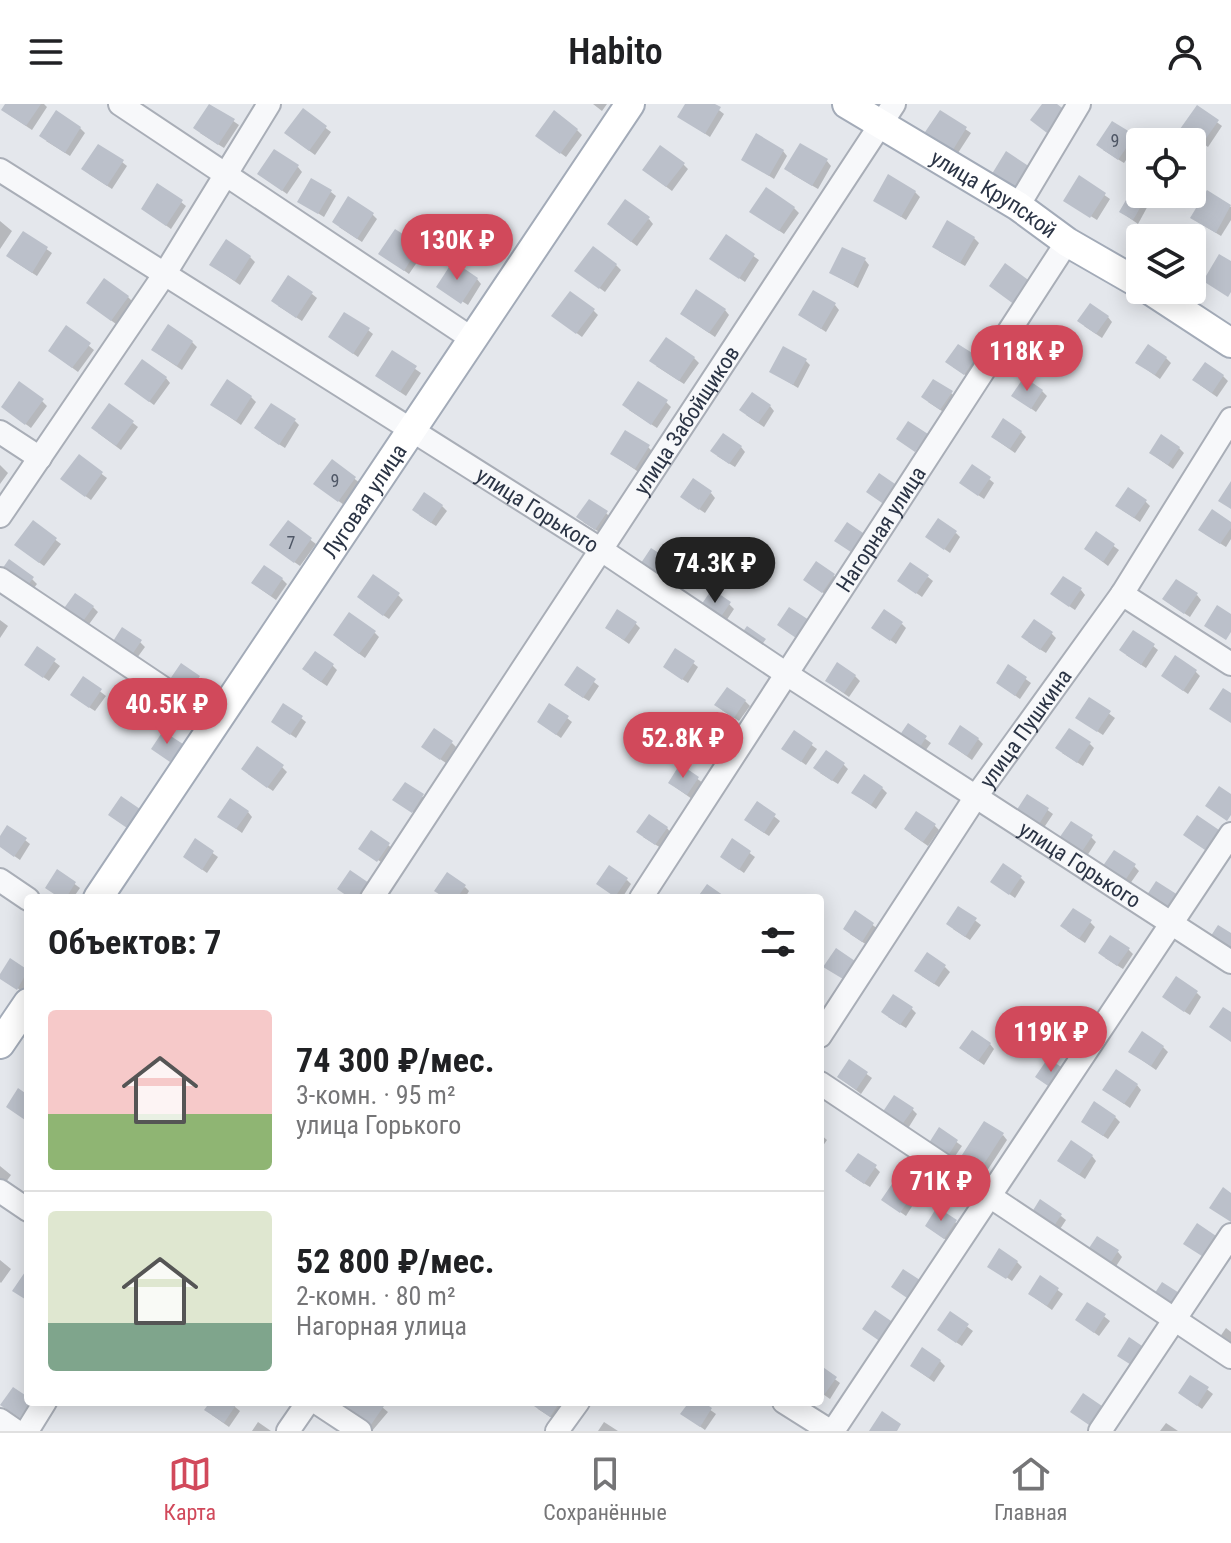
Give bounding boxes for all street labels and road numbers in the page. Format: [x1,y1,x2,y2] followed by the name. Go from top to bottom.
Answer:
[926,144,1062,243] street label: улица Крупской
[628,341,744,499] street label: улица Забойщиков
[317,439,411,563] street label: Луговая улица
[831,461,931,597] street label: Нагорная улица
[472,462,604,558] street label: улица Горького
[974,664,1076,792] street label: улица Пушкина
[1015,816,1146,913] street label: улица Горького

